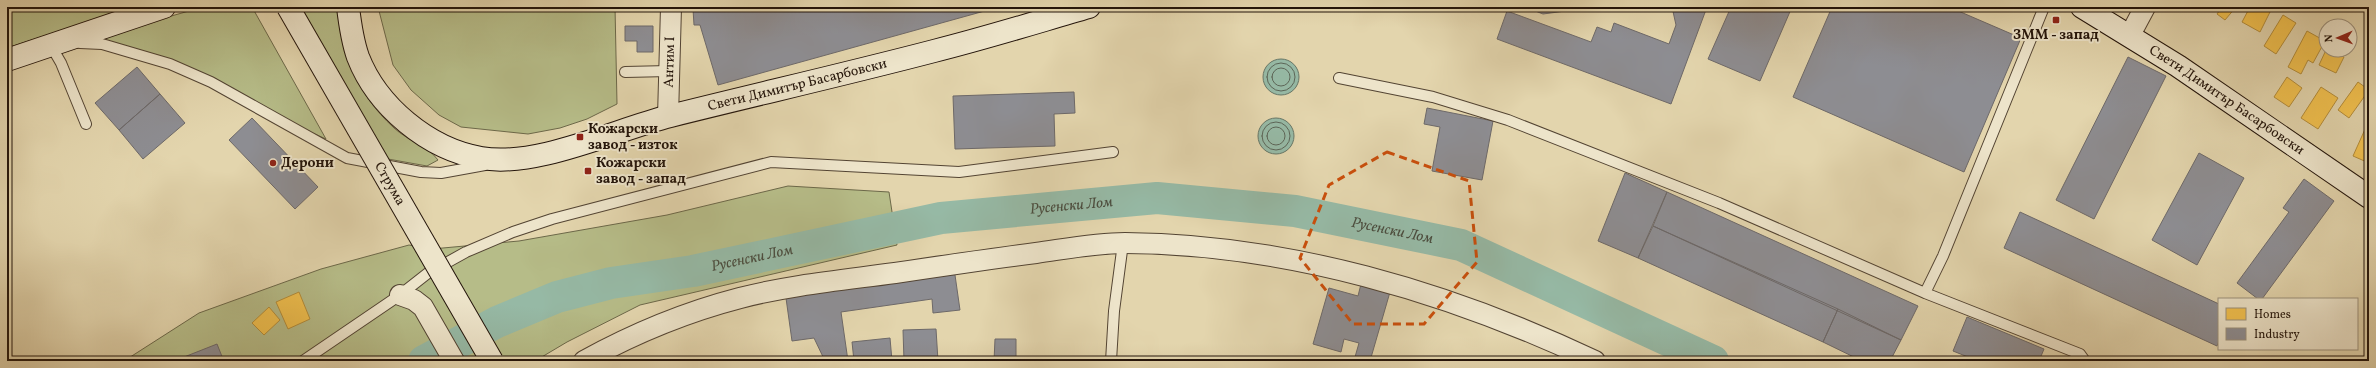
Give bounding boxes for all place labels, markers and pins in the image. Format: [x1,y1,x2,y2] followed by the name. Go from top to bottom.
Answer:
[2051,15,2061,25] marker: ЗММ - запад
[2013,26,2099,45] place label: ЗММ - запад
[588,120,678,155] place label: Кожарски завод - изток
[575,132,585,142] marker: Кожарски завод - изток
[281,154,334,173] place label: Дерони
[596,154,686,189] place label: Кожарски завод - запад
[268,158,278,168] marker: Дерони
[583,166,593,176] marker: Кожарски завод - запад

